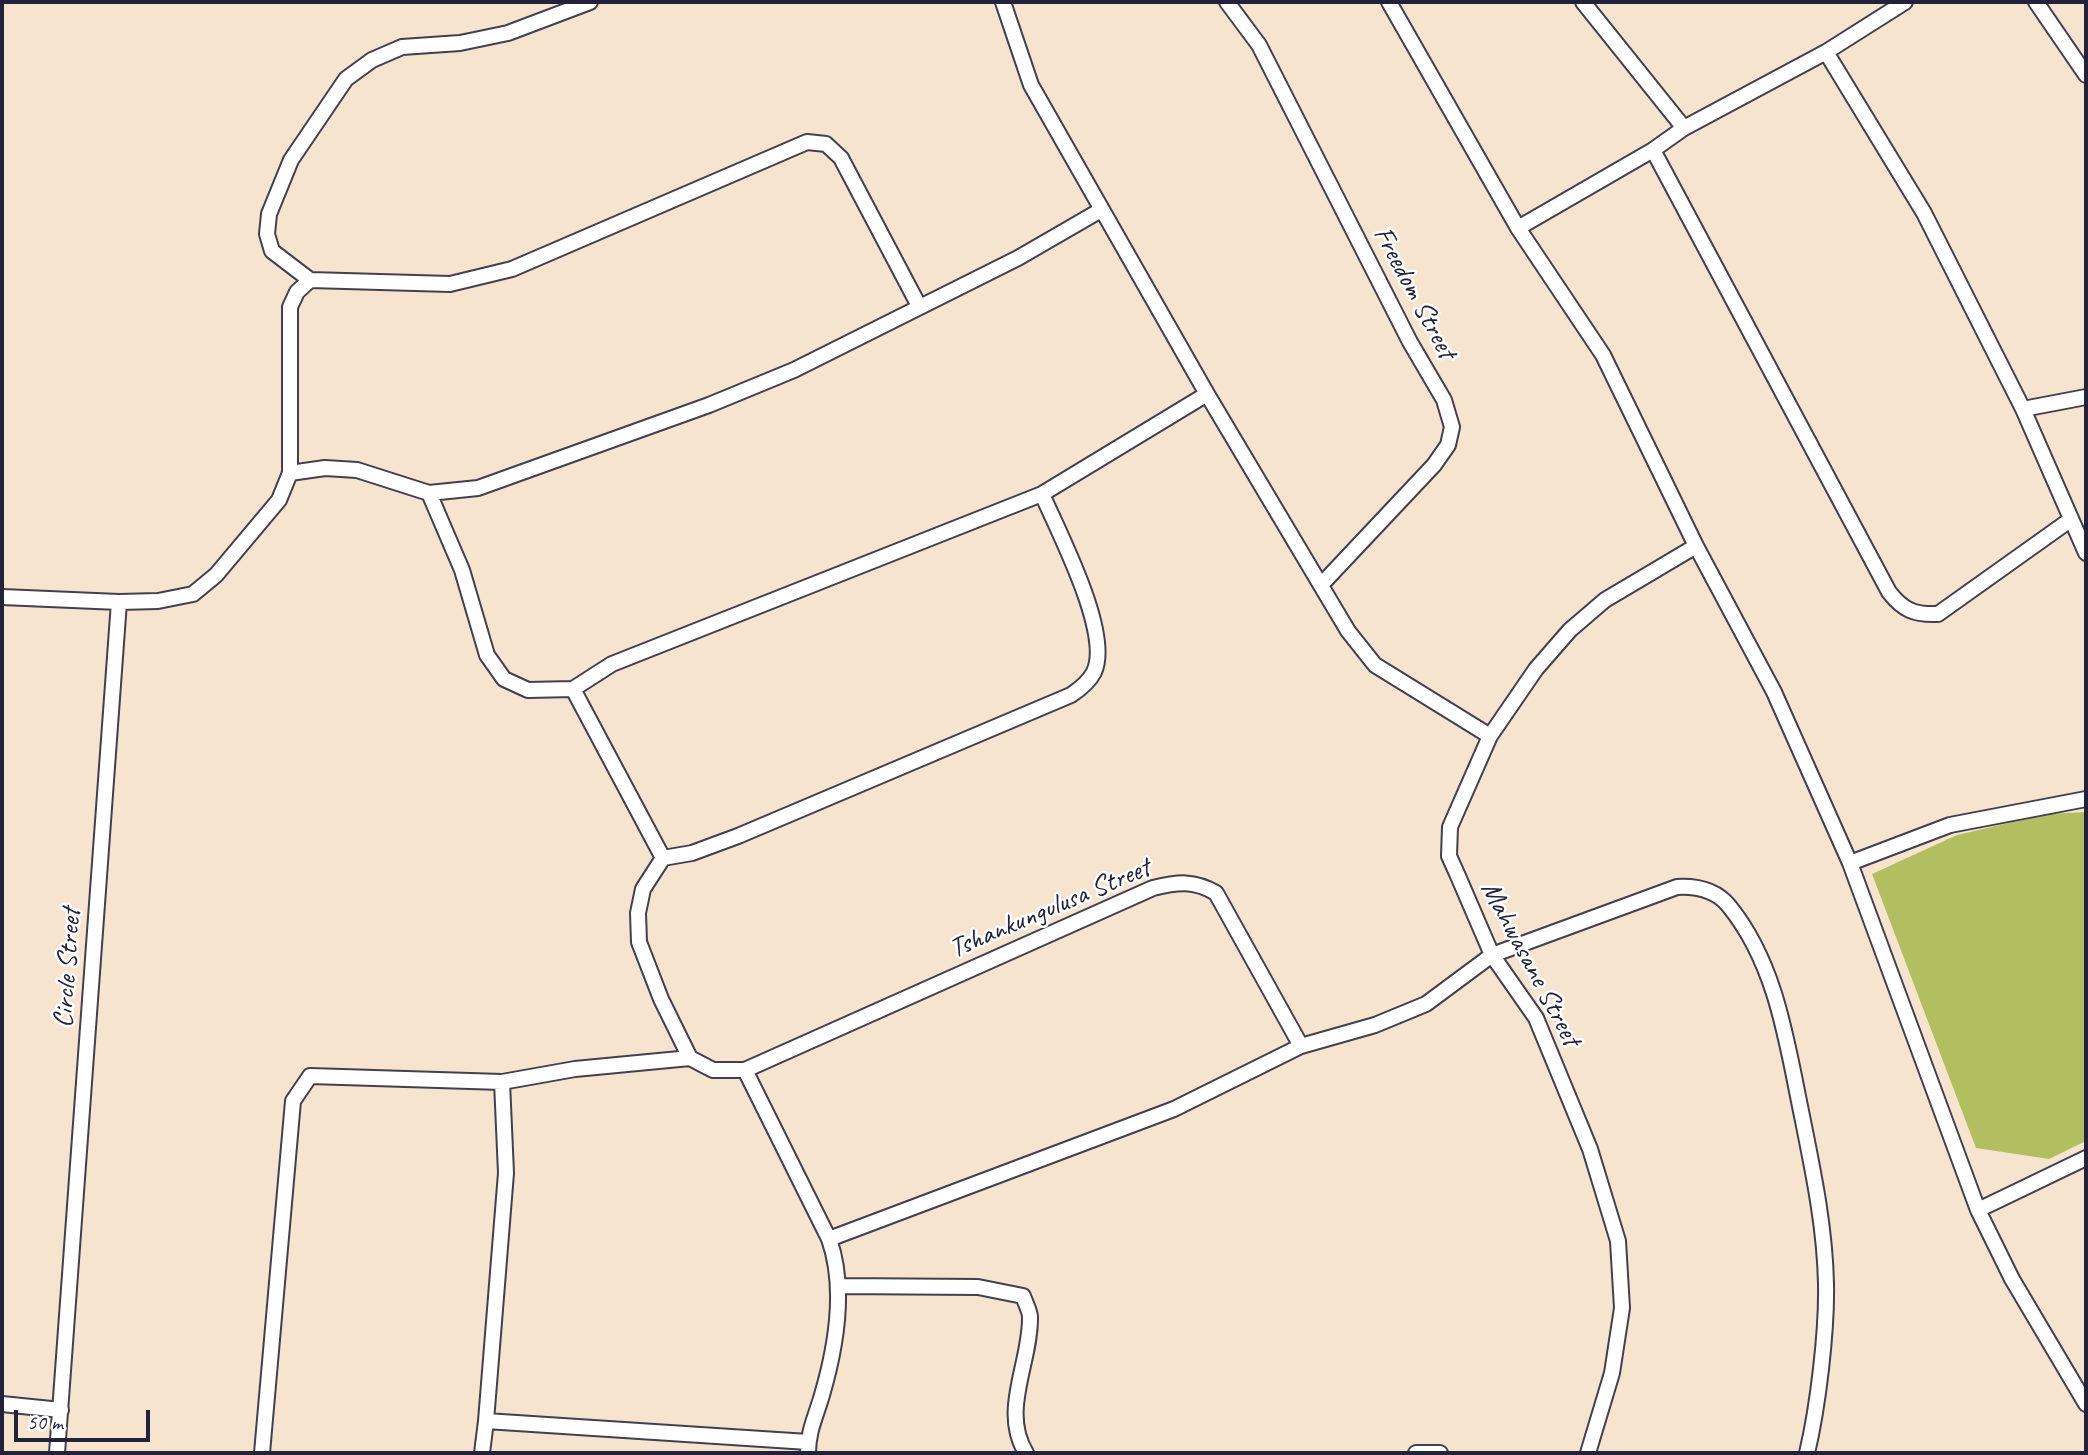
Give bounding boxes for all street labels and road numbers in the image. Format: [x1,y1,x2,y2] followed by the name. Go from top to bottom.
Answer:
[1365,221,1463,365] street label: Freedom Street
[945,852,1155,966] street label: Tshankungulusa Street
[1473,876,1587,1052] street label: Mahwasane Street
[47,907,89,1029] street label: Circle Street

